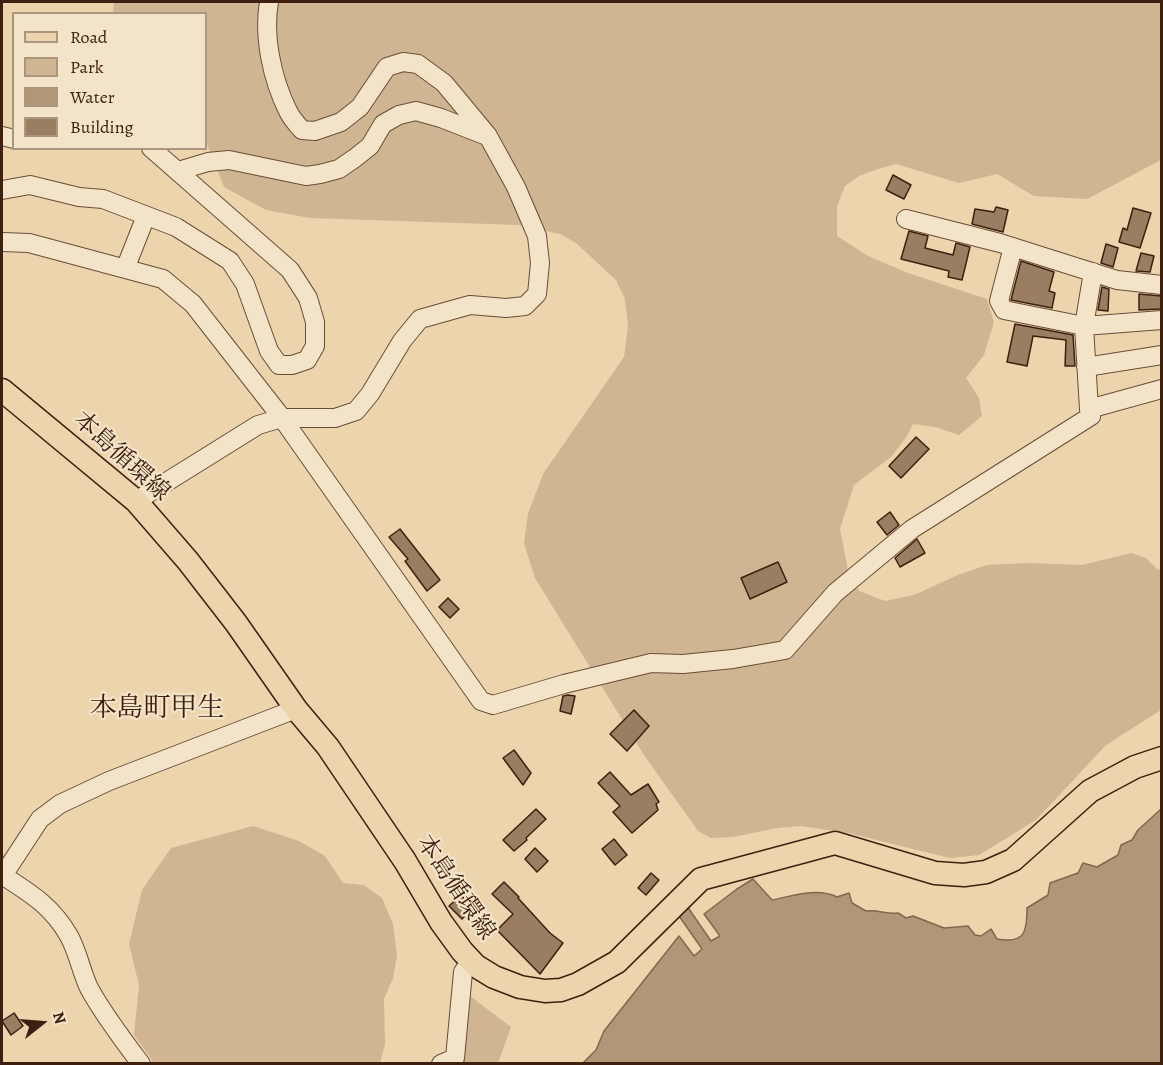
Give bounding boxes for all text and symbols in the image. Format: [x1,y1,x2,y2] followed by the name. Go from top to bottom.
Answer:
[12,12,207,150] legend
[70,25,107,49] text: Road
[70,55,104,79] text: Park
[70,85,115,109] text: Water
[70,115,134,139] text: Building
[67,406,175,508] street label: 本島循環線
[90,693,224,725] district label: 本島町甲生
[410,830,500,946] street label: 本島循環線
[12,993,72,1053] north arrow
[47,1009,71,1027] text: N

